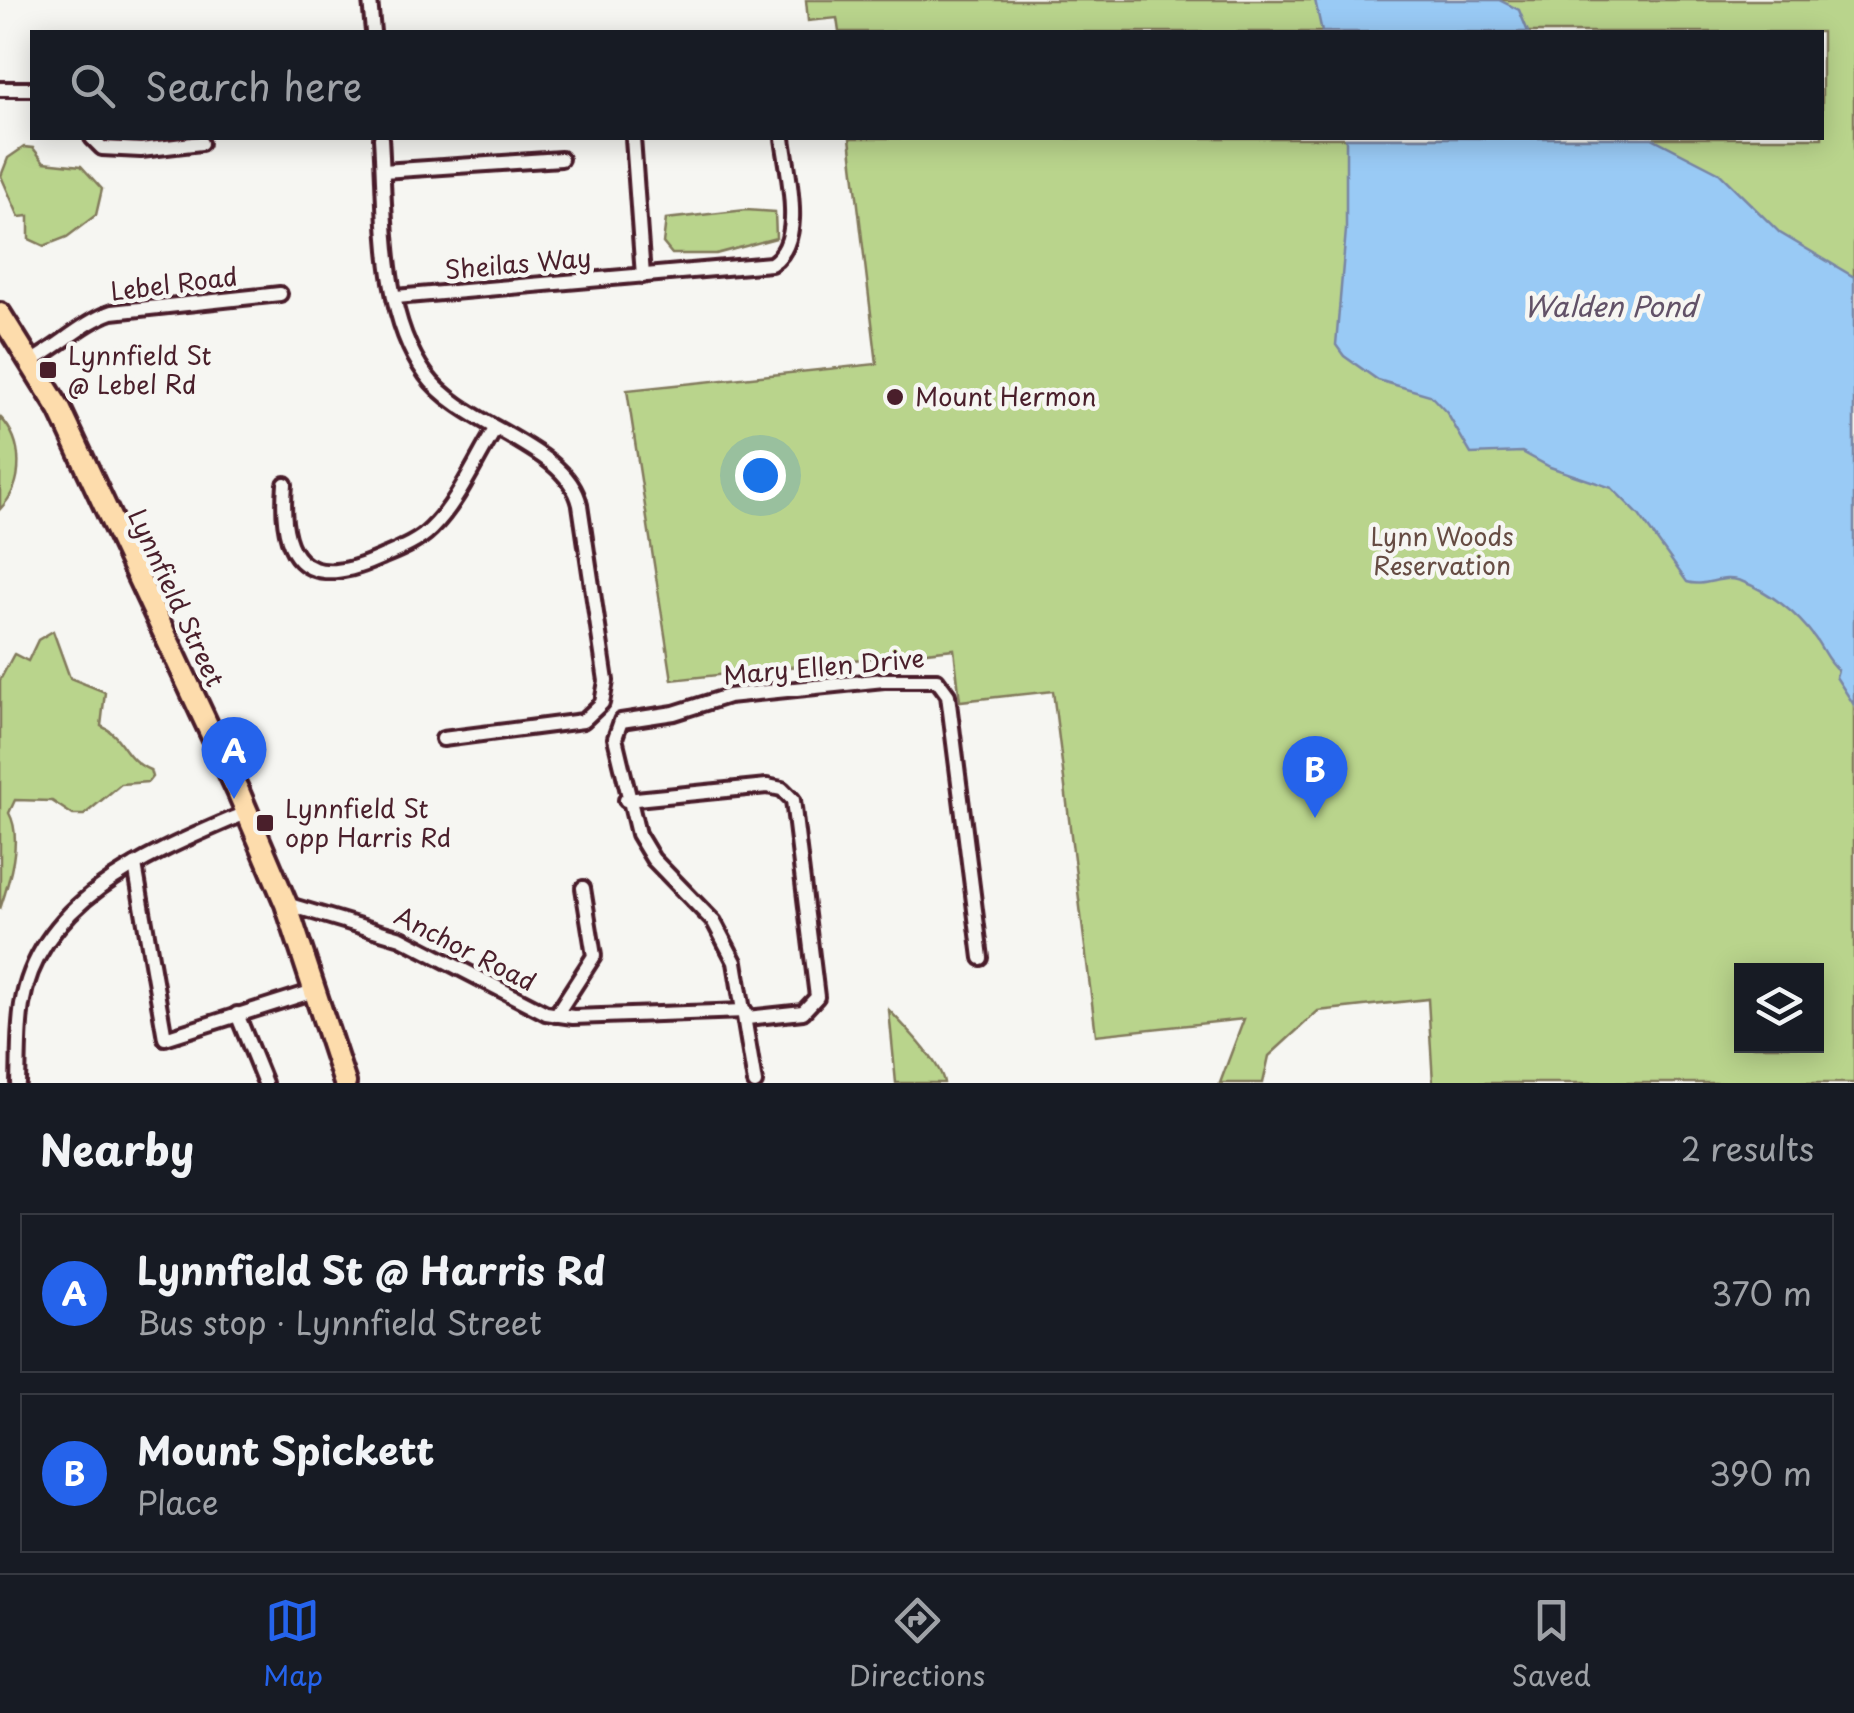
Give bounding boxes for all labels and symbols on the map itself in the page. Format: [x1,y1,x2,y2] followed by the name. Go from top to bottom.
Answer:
[443,238,593,288] street label: Sheilas Way
[108,256,239,310] street label: Lebel Road
[1523,284,1701,327] water label: Walden Pond
[68,336,212,403] place label: Lynnfield St @ Lebel Rd
[37,359,59,381] marker: Lynnfield St @ Lebel Rd
[915,377,1097,415] place label: Mount Hermon
[884,386,906,408] marker: Mount Hermon
[735,450,786,501] your location
[119,502,235,693] street label: Lynnfield Street
[1370,517,1514,584] park label: Lynn Woods Reservation
[722,638,926,694] street label: Mary Ellen Drive
[202,716,266,799] pin: A
[1282,736,1348,818] pin: B
[285,789,451,856] place label: Lynnfield St opp Harris Rd
[254,812,276,834] marker: Lynnfield St opp Harris Rd
[388,896,543,1000] street label: Anchor Road

